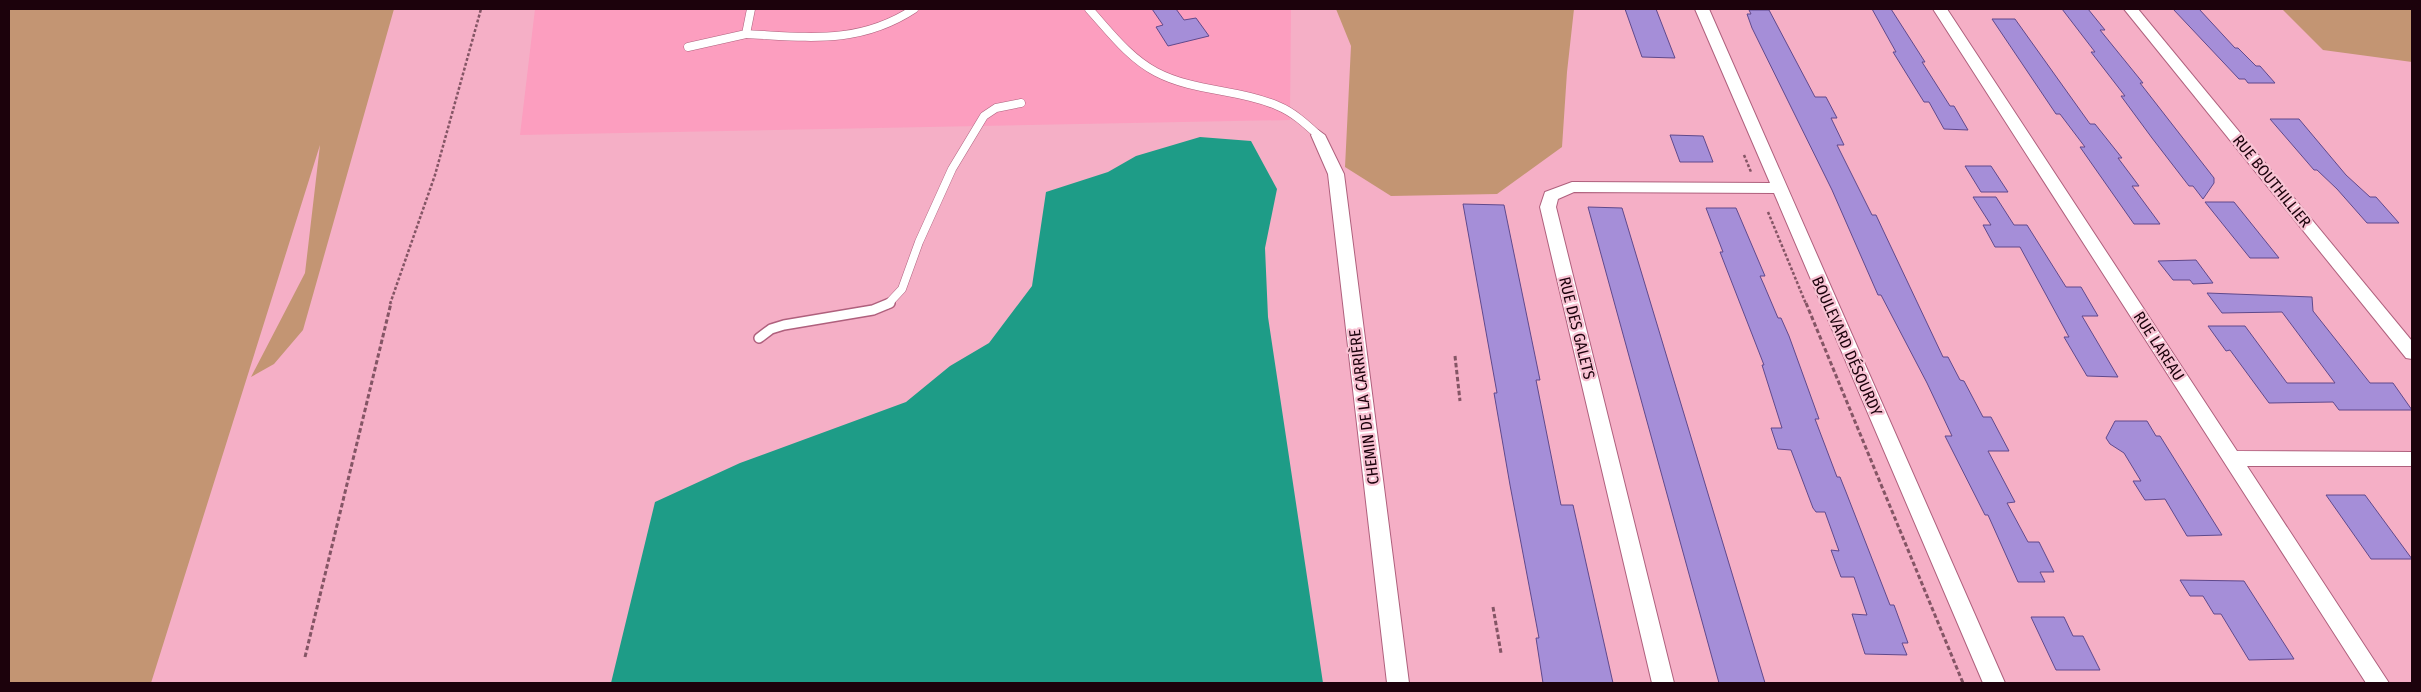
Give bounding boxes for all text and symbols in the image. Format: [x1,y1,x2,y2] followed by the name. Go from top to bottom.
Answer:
[2229,131,2315,231] street label: RUE BOUTHILLIER
[1808,273,1886,419] street label: BOULEVARD DÉSOURDY
[1555,275,1599,381] street label: RUE DES GALETS
[2130,308,2188,384] street label: RUE LAREAU
[1345,328,1383,486] street label: CHEMIN DE LA CARRIÈRE

